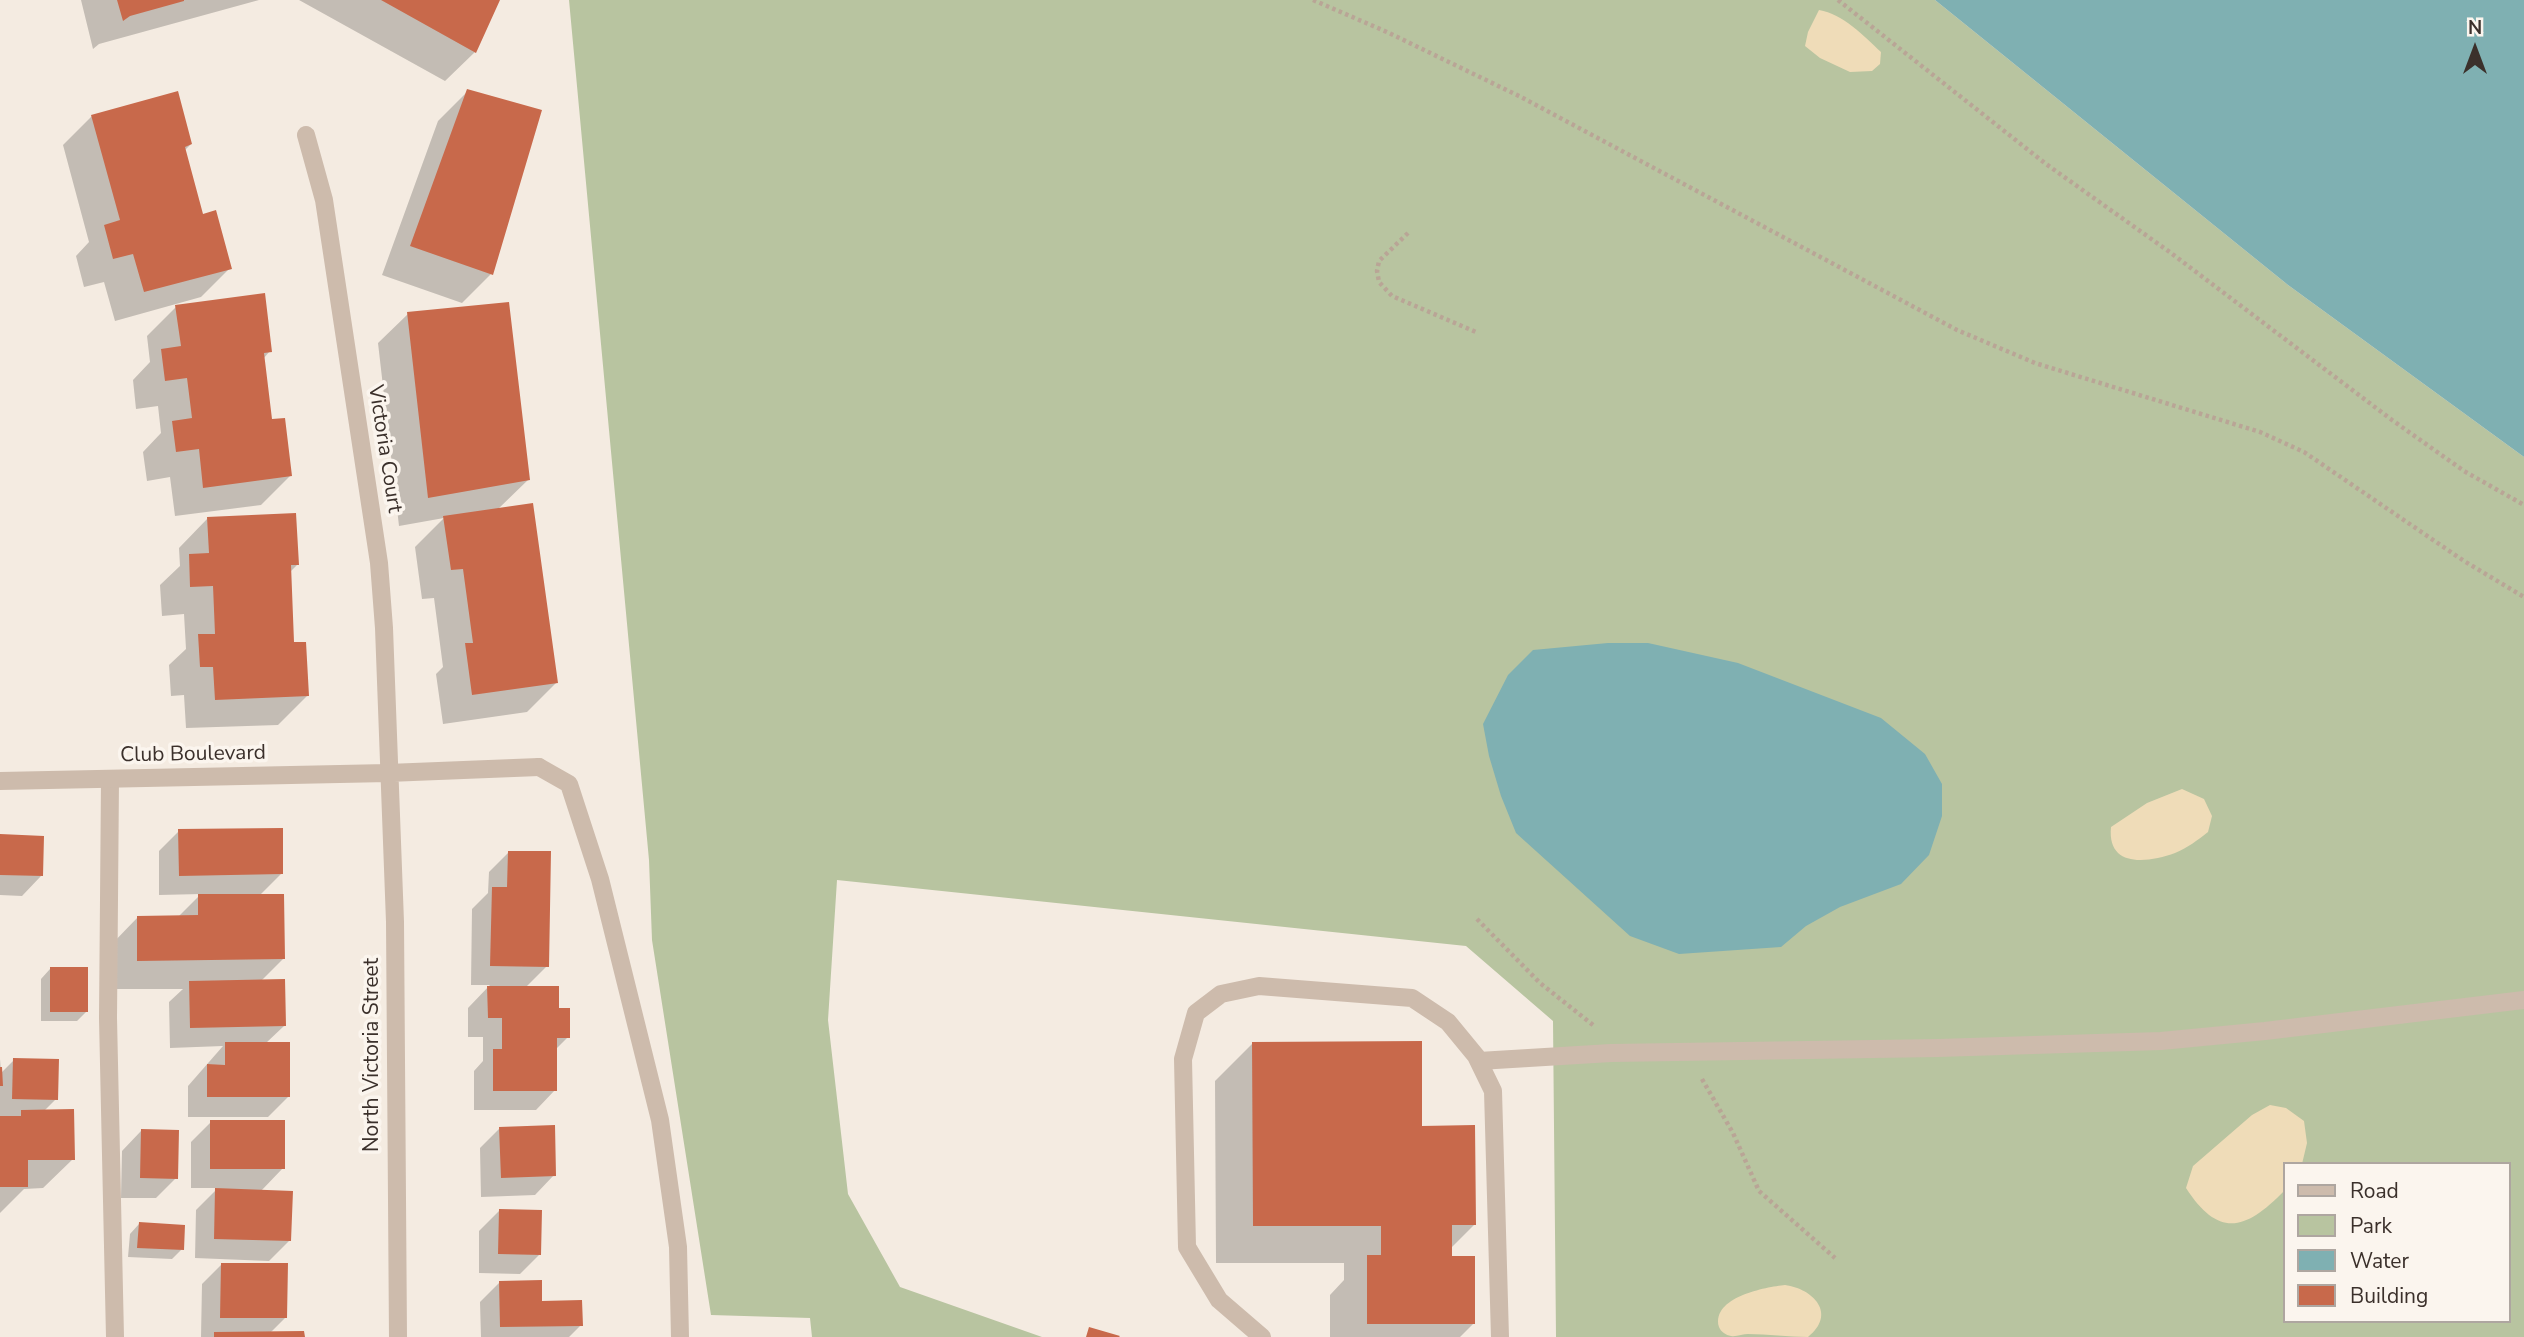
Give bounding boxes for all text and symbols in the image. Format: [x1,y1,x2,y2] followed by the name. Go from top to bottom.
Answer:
[2440,14,2510,84] north arrow
[2468,15,2482,41] text: N
[361,383,407,515] street label: Victoria Court
[120,741,266,769] street label: Club Boulevard
[360,958,386,1152] street label: North Victoria Street
[2282,1162,2510,1323] legend
[2350,1177,2399,1205] text: Road
[2350,1212,2392,1240] text: Park
[2350,1247,2409,1275] text: Water
[2350,1282,2428,1310] text: Building

